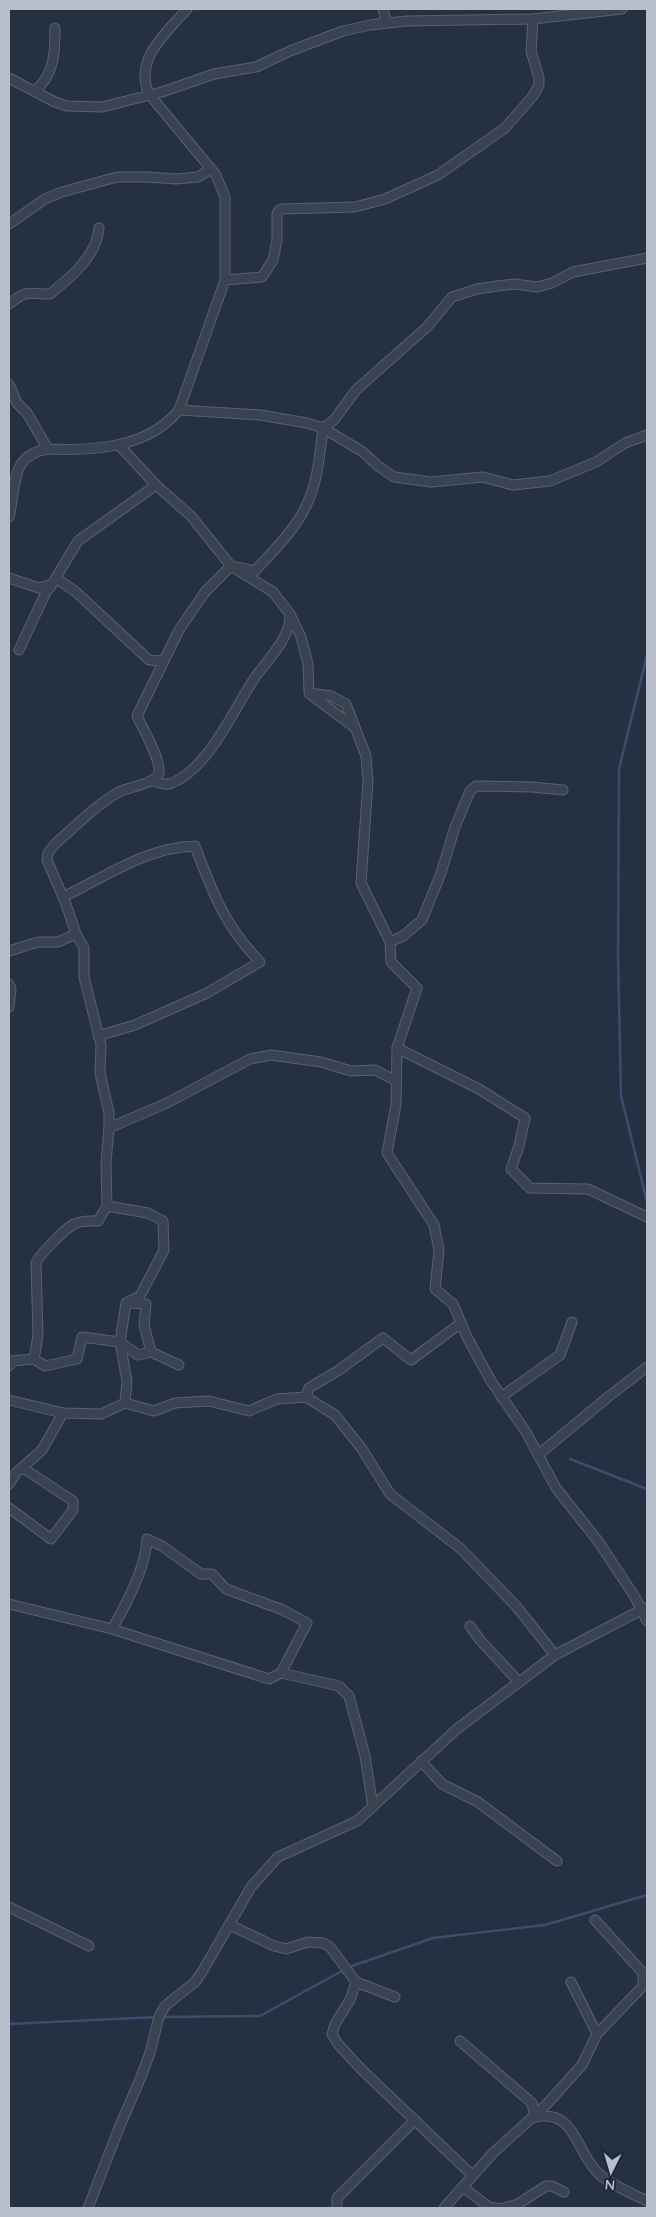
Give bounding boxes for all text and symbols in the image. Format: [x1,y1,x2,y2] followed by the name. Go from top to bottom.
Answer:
[586,2147,636,2197] north arrow
[604,2176,616,2194] text: N

